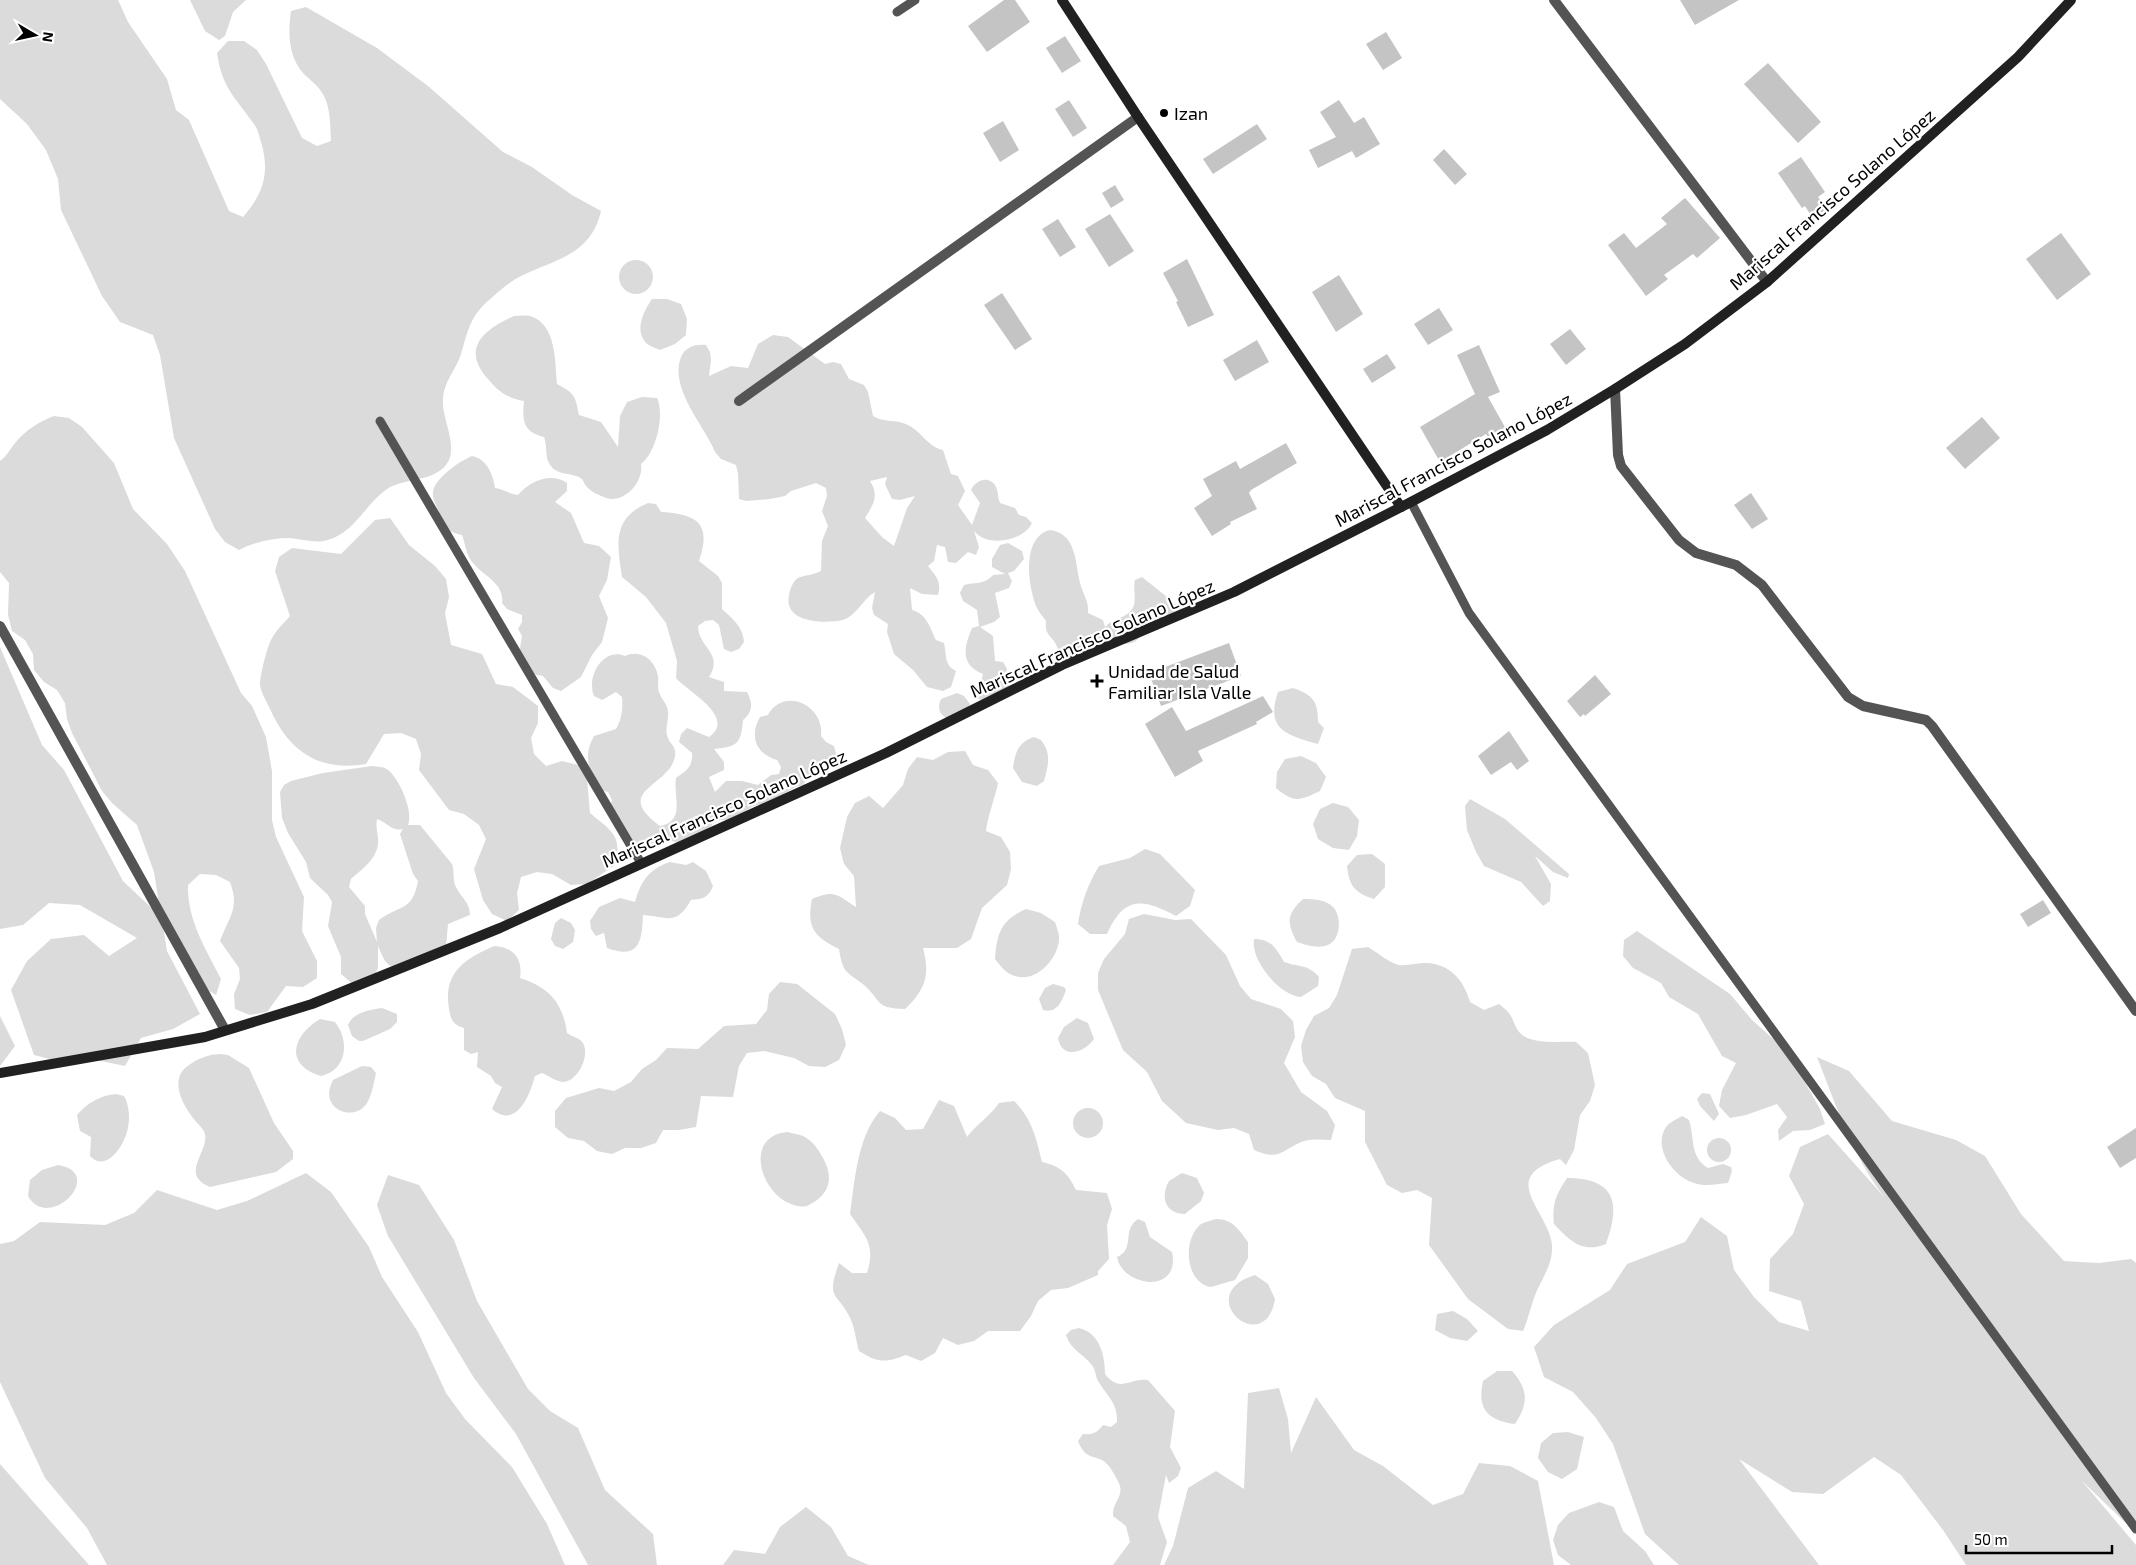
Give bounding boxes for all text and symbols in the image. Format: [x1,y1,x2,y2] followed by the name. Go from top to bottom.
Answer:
[10,10,60,60] north arrow
[39,31,58,43] text: N
[1174,102,1208,124] place label: Izan
[1725,104,1939,294] street label: Mariscal Francisco Solano López
[1158,107,1170,119] marker: Izan
[1331,387,1575,531] street label: Mariscal Francisco Solano López
[966,574,1218,702] street label: Mariscal Francisco Solano López
[1108,660,1251,703] place label: Unidad de Salud Familiar Isla Valle
[1090,674,1104,688] marker: Unidad de Salud Familiar Isla Valle
[598,744,850,872] street label: Mariscal Francisco Solano López
[1966,1522,2112,1554] scale bar
[1974,1530,2008,1548] text: 50 m

